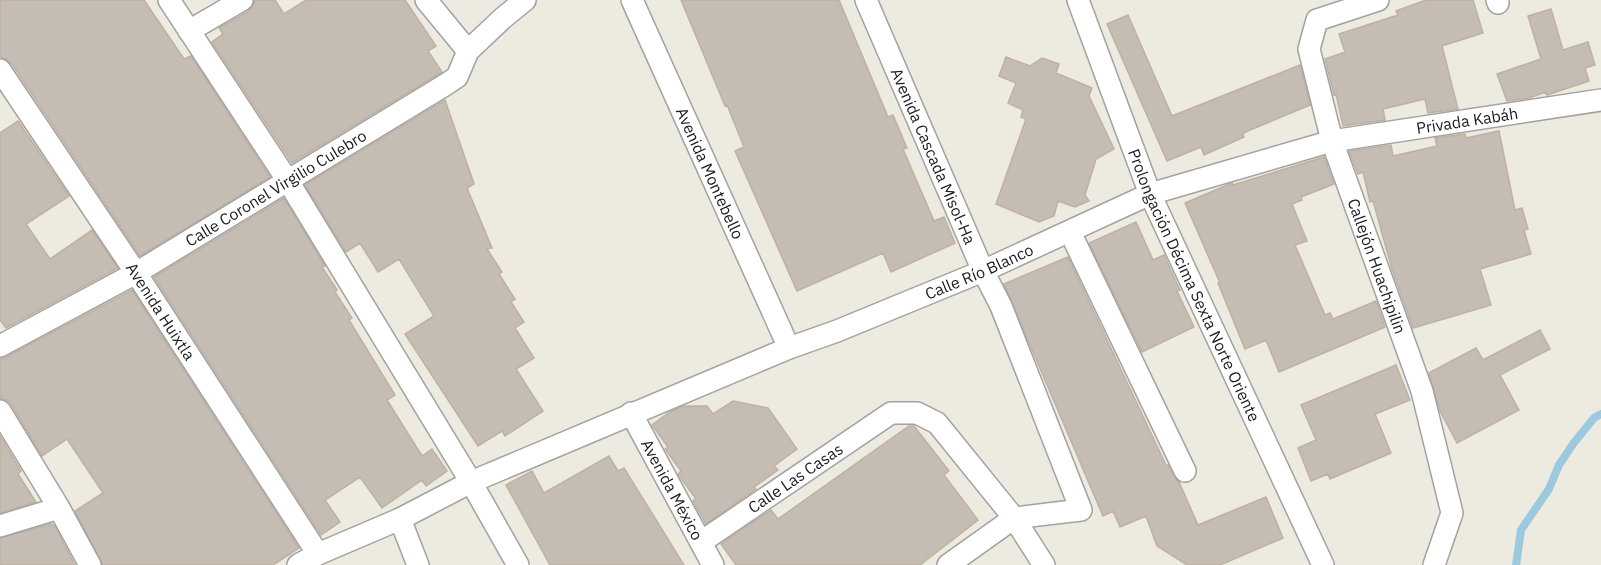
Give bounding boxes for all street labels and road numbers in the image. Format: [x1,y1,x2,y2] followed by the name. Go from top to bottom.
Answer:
[887,65,980,248] street label: Avenida Cascada Misol-Ha
[1415,103,1519,138] street label: Privada Kabáh
[672,104,749,242] street label: Avenida Montebello
[182,125,370,251] street label: Calle Coronel Virgilio Culebro
[1124,146,1265,425] street label: Prolongación Décima Sexta Norte Oriente
[1343,196,1411,337] street label: Callejón Huachipilin
[922,239,1036,304] street label: Calle Río Blanco
[122,259,200,364] street label: Avenida Huixtla
[637,436,708,544] street label: Avenida México
[744,439,847,517] street label: Calle Las Casas

